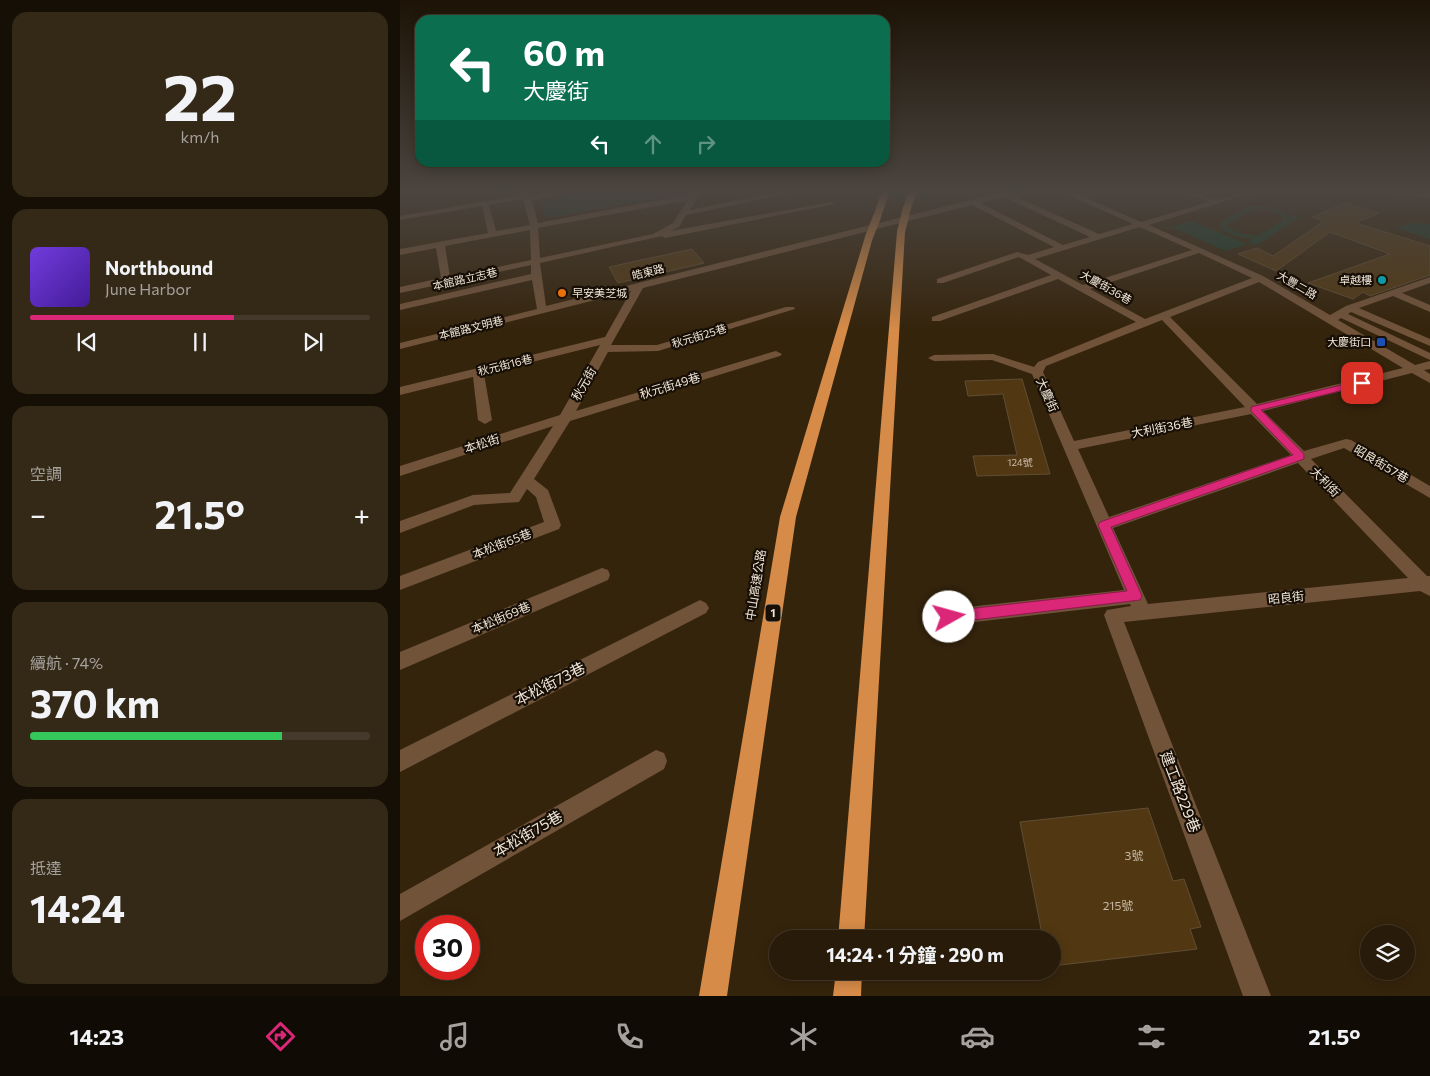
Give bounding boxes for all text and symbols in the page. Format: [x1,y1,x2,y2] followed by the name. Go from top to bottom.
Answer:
[523,30,605,73] text: 60 m
[440,35,505,100] icon: left
[163,55,237,134] text: 22
[523,77,589,104] text: 大慶街
[181,127,219,146] text: km/h
[586,130,614,158] icon: left
[639,130,667,158] icon: ahead
[692,130,720,158] icon: right
[105,256,213,279] text: Northbound
[630,261,665,282] street label: 皓東路
[431,265,499,292] street label: 本館路立志巷
[1078,267,1134,306] street label: 大慶街36巷
[1275,268,1320,301] street label: 大豐二路
[1339,273,1372,286] place label: 卓越樓
[1376,274,1388,286] marker: 卓越樓
[105,279,191,298] text: June Harbor
[572,286,627,299] place label: 早安美芝城
[556,287,568,299] marker: 早安美芝城
[437,313,504,342] street label: 本館路文明巷
[670,321,728,350] street label: 秋元街25巷
[73,328,101,356] icon: previous
[186,328,214,356] icon: pause
[299,328,327,356] icon: next
[1327,335,1371,348] place label: 大慶街口
[1375,336,1387,348] marker: 大慶街口
[476,352,533,378] street label: 秋元街16巷
[1341,362,1383,404] pin
[568,364,598,403] street label: 秋元街
[638,369,702,401] street label: 秋元街49巷
[1348,369,1376,397] icon: arrive
[1034,375,1062,414] street label: 大慶街
[1130,414,1194,440] street label: 大利街36巷
[462,431,501,455] street label: 本松街
[1352,441,1411,485] street label: 昭良街57巷
[1007,456,1033,468] house number: 124號
[1308,463,1343,499] street label: 大利街
[30,464,62,483] text: 空調
[155,490,245,537] text: 21.5°
[30,497,46,531] text: −
[354,497,370,531] text: +
[470,525,533,561] street label: 本松街65巷
[742,548,768,622] street label: 中山高速公路
[1267,588,1305,606] street label: 昭良街
[922,590,974,642] position arrow
[469,598,532,636] street label: 本松街69巷
[766,604,780,622] road number: 1
[30,653,103,672] text: 續航 · 74%
[511,658,588,708] street label: 本松街73巷
[30,679,160,726] text: 370 km
[1157,748,1205,835] street label: 建工路229巷
[490,806,565,860] street label: 本松街75巷
[1125,848,1143,862] house number: 3號
[30,858,62,877] text: 抵達
[30,884,125,931] text: 14:24
[1103,898,1133,912] house number: 215號
[415,915,480,980] speed limit sign: 30
[1360,925,1415,980] map controls
[1360,925,1415,980] button: layers
[826,943,1004,966] text: 14:24 · 1 分鐘 · 290 m
[263,1019,298,1054] icon: directions
[437,1019,472,1054] icon: music
[612,1019,647,1054] icon: phone
[786,1019,821,1054] icon: climate
[960,1019,995,1054] icon: car
[1134,1019,1169,1054] icon: filters
[70,1023,124,1050] text: 14:23
[1308,1023,1360,1050] text: 21.5°

